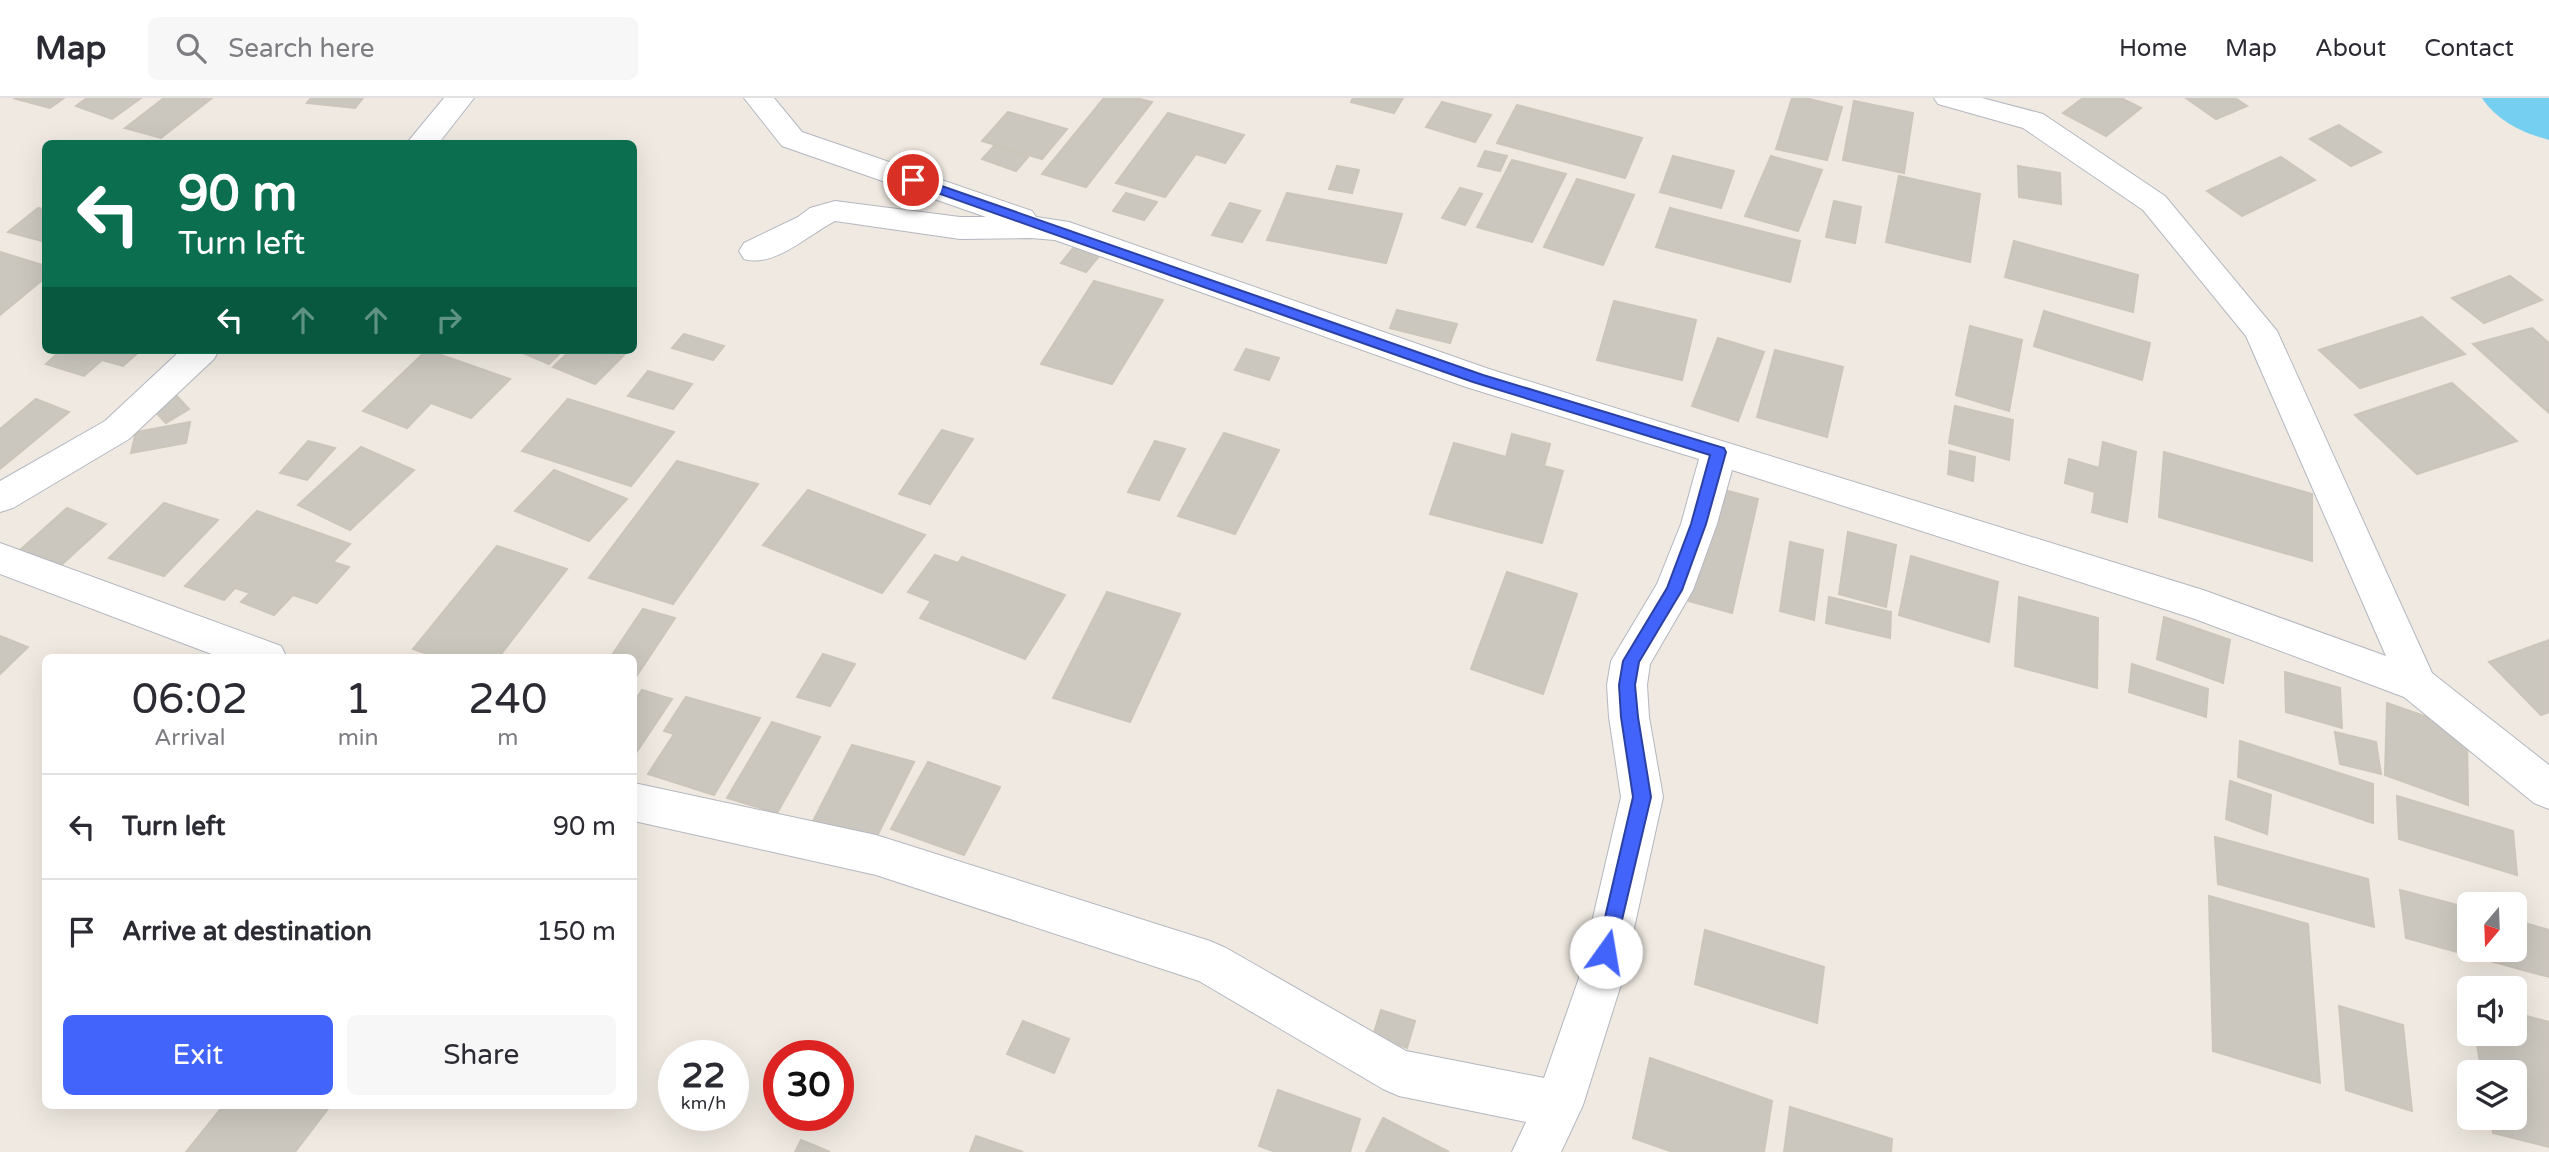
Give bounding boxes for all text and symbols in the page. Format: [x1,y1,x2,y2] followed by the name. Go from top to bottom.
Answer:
[148,17,638,80] search box
[35,29,106,68] text: Map
[172,29,210,67] icon: search
[228,33,374,64] text: Search here
[2119,34,2187,63] text: Home
[2225,34,2277,63] text: Map
[2315,34,2386,63] text: About
[2424,34,2514,63] text: Contact
[883,150,943,210] pin
[894,161,932,199] icon: arrive
[178,165,297,224] text: 90 m
[63,168,154,259] icon: left
[178,225,305,263] text: Turn left
[211,301,249,339] icon: left
[284,301,322,339] icon: ahead
[357,301,395,339] icon: ahead
[430,301,468,339] icon: right
[132,674,248,725] text: 06:02
[345,674,371,725] text: 1
[468,674,547,725] text: 240
[154,724,225,752] text: Arrival
[338,724,379,752] text: min
[497,724,518,752] text: m
[63,808,101,846] icon: left
[122,811,225,842] text: Turn left
[553,811,616,842] text: 90 m
[2457,892,2527,962] north arrow
[2457,892,2527,1130] map controls
[63,913,101,951] icon: arrive
[1569,915,1643,989] position arrow
[122,916,372,947] text: Arrive at destination
[536,916,616,947] text: 150 m
[2457,976,2527,1046] button: sound
[63,1015,333,1095] button: Exit
[347,1015,616,1095] button: Share
[763,1040,854,1131] speed limit sign: 30
[682,1055,725,1097] text: 22
[2457,1060,2527,1130] button: layers
[681,1092,726,1114] text: km/h

